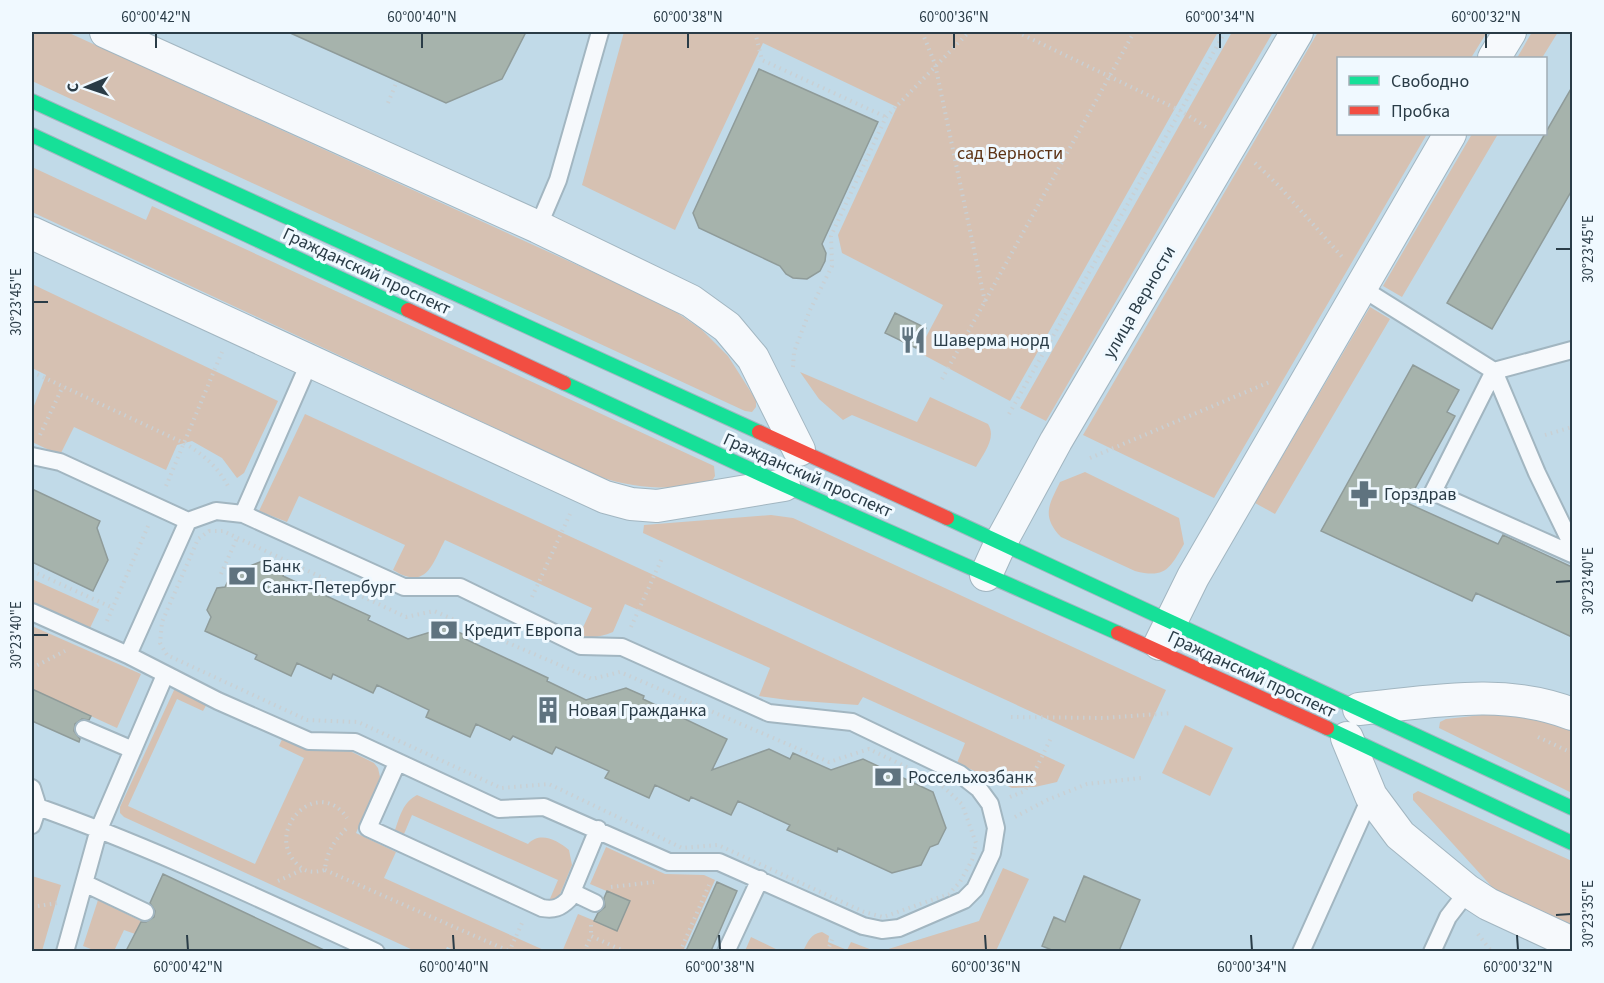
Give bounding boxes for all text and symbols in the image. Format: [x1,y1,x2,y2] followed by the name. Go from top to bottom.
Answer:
[121,7,191,28] text: 60°00'42"N
[387,7,457,28] text: 60°00'40"N
[653,7,723,28] text: 60°00'38"N
[919,7,989,28] text: 60°00'36"N
[1185,7,1255,28] text: 60°00'34"N
[1451,7,1521,28] text: 60°00'32"N
[57,57,117,117] north arrow
[1337,57,1547,135] legend
[1391,69,1469,94] text: Свободно
[62,82,84,93] text: С
[1391,99,1450,124] text: Пробка
[957,141,1063,166] park label: сад Верности
[1578,215,1599,283] text: 30°23'45"E
[279,221,455,321] street label: Гражданский проспект
[1097,241,1182,363] street label: улица Верности
[6,268,27,336] text: 30°23'45"E
[898,325,928,355] restaurant icon: Шаверма норд
[933,328,1050,353] place label: Шаверма норд
[719,427,896,524] street label: Гражданский проспект
[1349,479,1379,509] pharmacy icon: Горздрав
[1384,482,1456,507] place label: Горздрав
[1578,547,1599,615] text: 30°23'40"E
[262,554,396,600] place label: Банк Санкт-Петербург
[227,561,257,591] bank icon: Банк Санкт-Петербург
[6,601,27,669] text: 30°23'40"E
[429,615,459,645] bank icon: Кредит Европа
[464,618,582,643] place label: Кредит Европа
[1164,624,1340,724] street label: Гражданский проспект
[533,695,563,725] building icon: Новая Гражданка
[568,698,707,723] place label: Новая Гражданка
[873,762,903,792] bank icon: Россельхозбанк
[908,765,1033,790] place label: Россельхозбанк
[1578,880,1599,948] text: 30°23'35"E
[153,957,223,978] text: 60°00'42"N
[419,957,489,978] text: 60°00'40"N
[685,957,755,978] text: 60°00'38"N
[951,957,1021,978] text: 60°00'36"N
[1217,957,1287,978] text: 60°00'34"N
[1483,957,1553,978] text: 60°00'32"N

